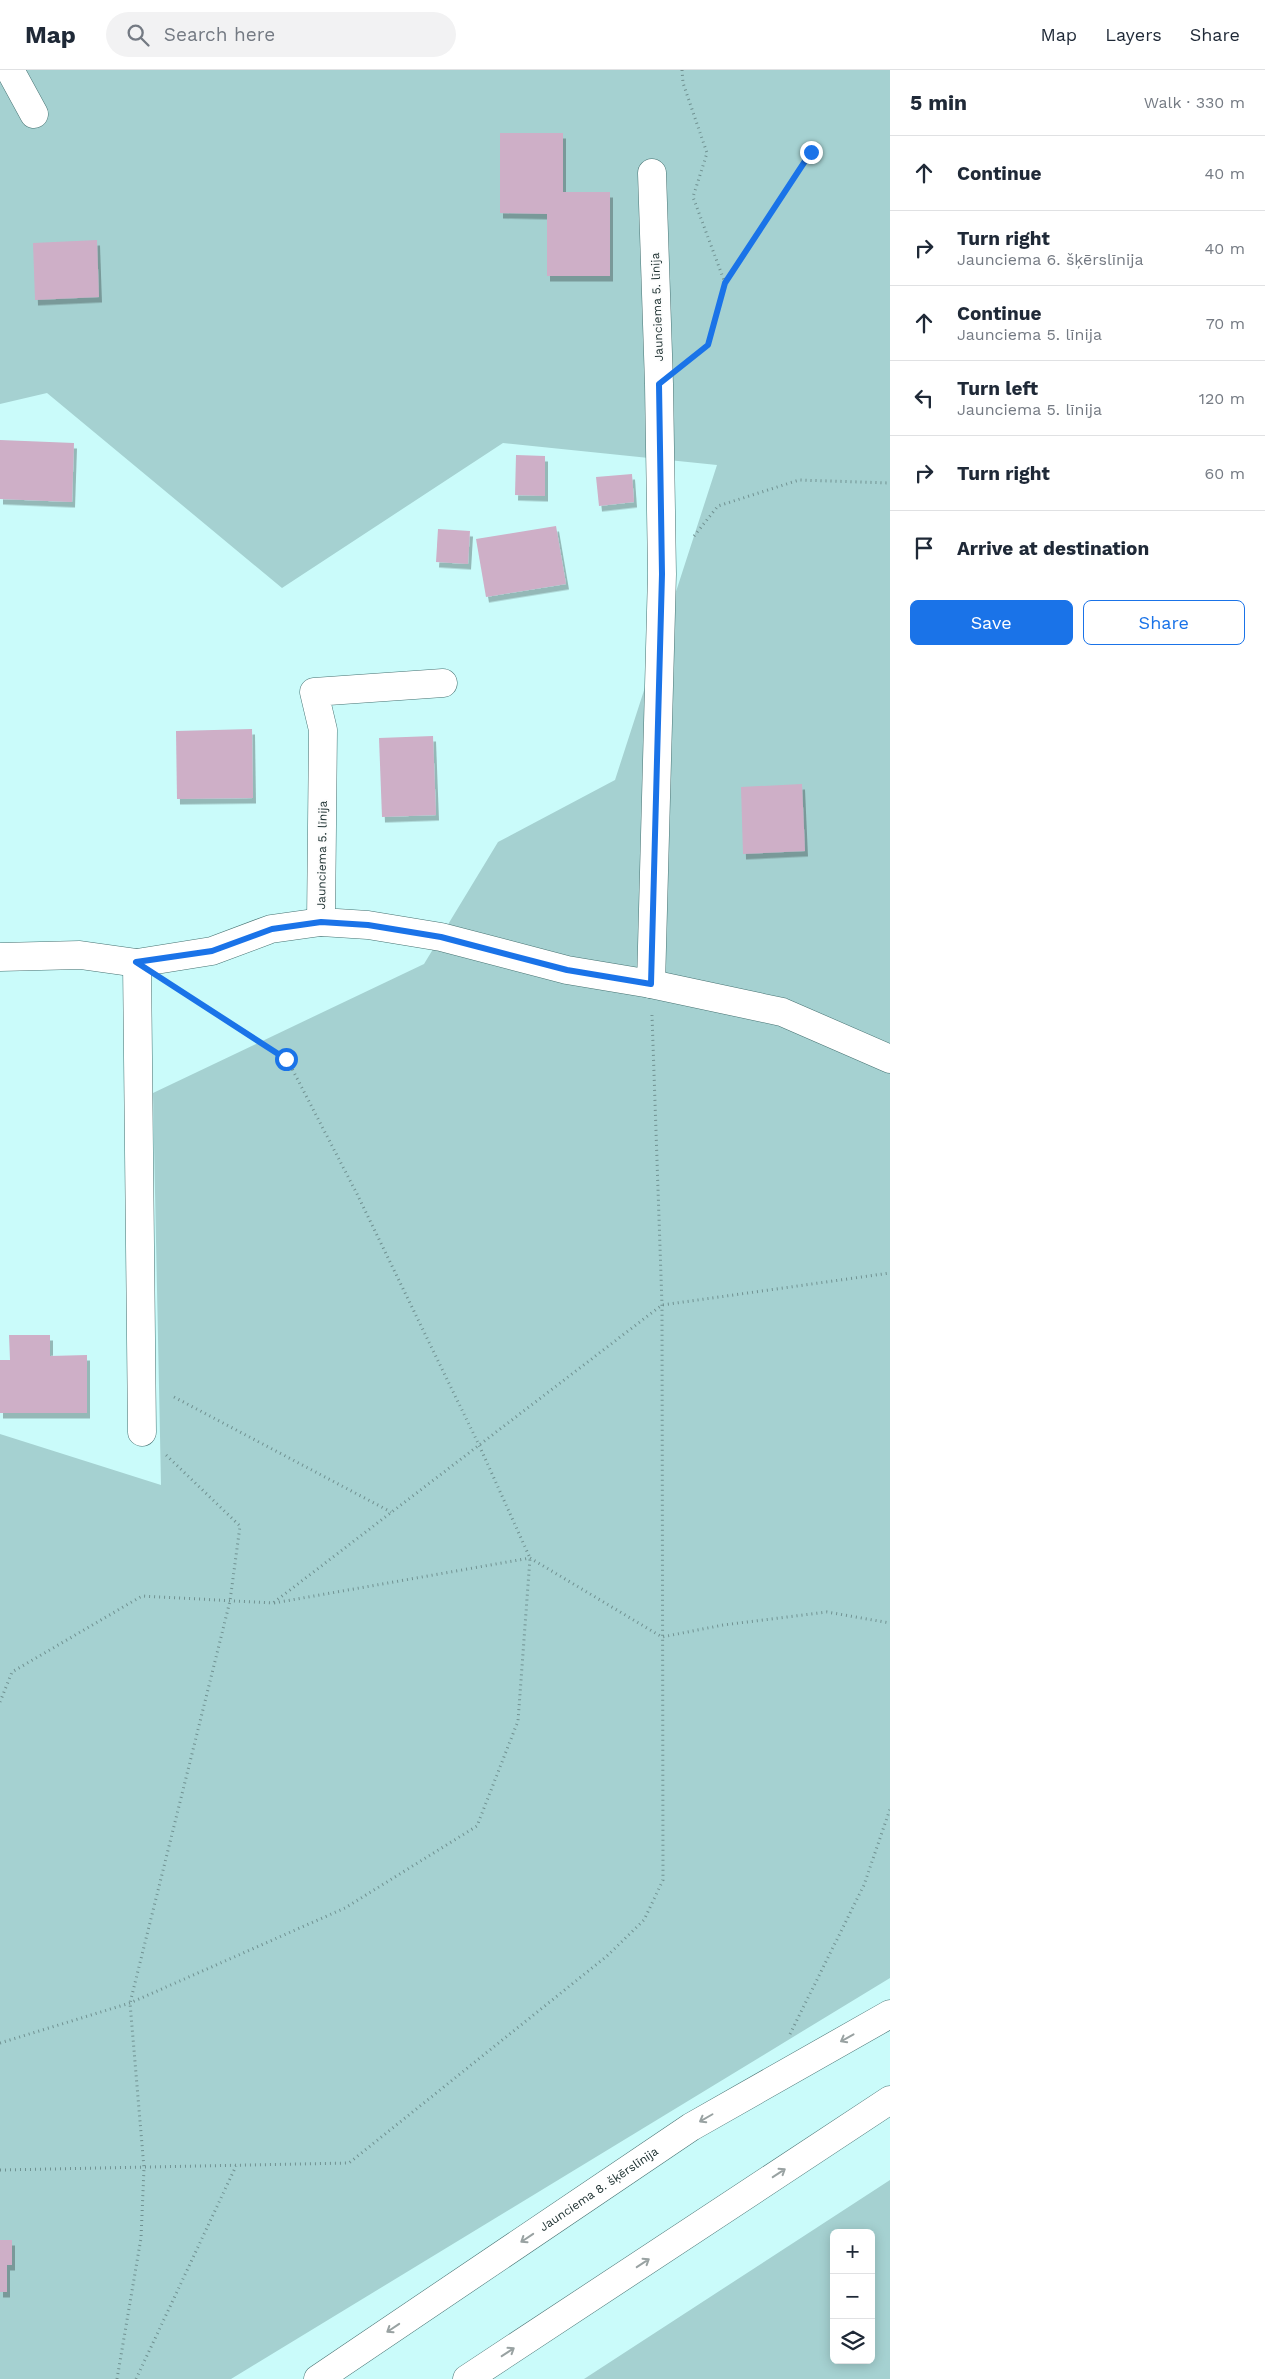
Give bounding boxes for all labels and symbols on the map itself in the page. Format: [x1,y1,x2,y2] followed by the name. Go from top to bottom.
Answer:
[800,141,823,164] route end
[648,252,666,362] street label: Jaunciema 5. līnija
[314,800,330,910] street label: Jaunciema 5. līnija
[275,1048,298,1071] route start
[840,2033,855,2043] one-way arrow
[700,2114,714,2124] one-way arrow
[537,2144,661,2234] street label: Jaunciema 8. šķērslīnija
[772,2168,786,2178] one-way arrow
[521,2233,535,2243] one-way arrow
[636,2258,650,2268] one-way arrow
[386,2324,400,2334] one-way arrow
[500,2347,514,2357] one-way arrow

